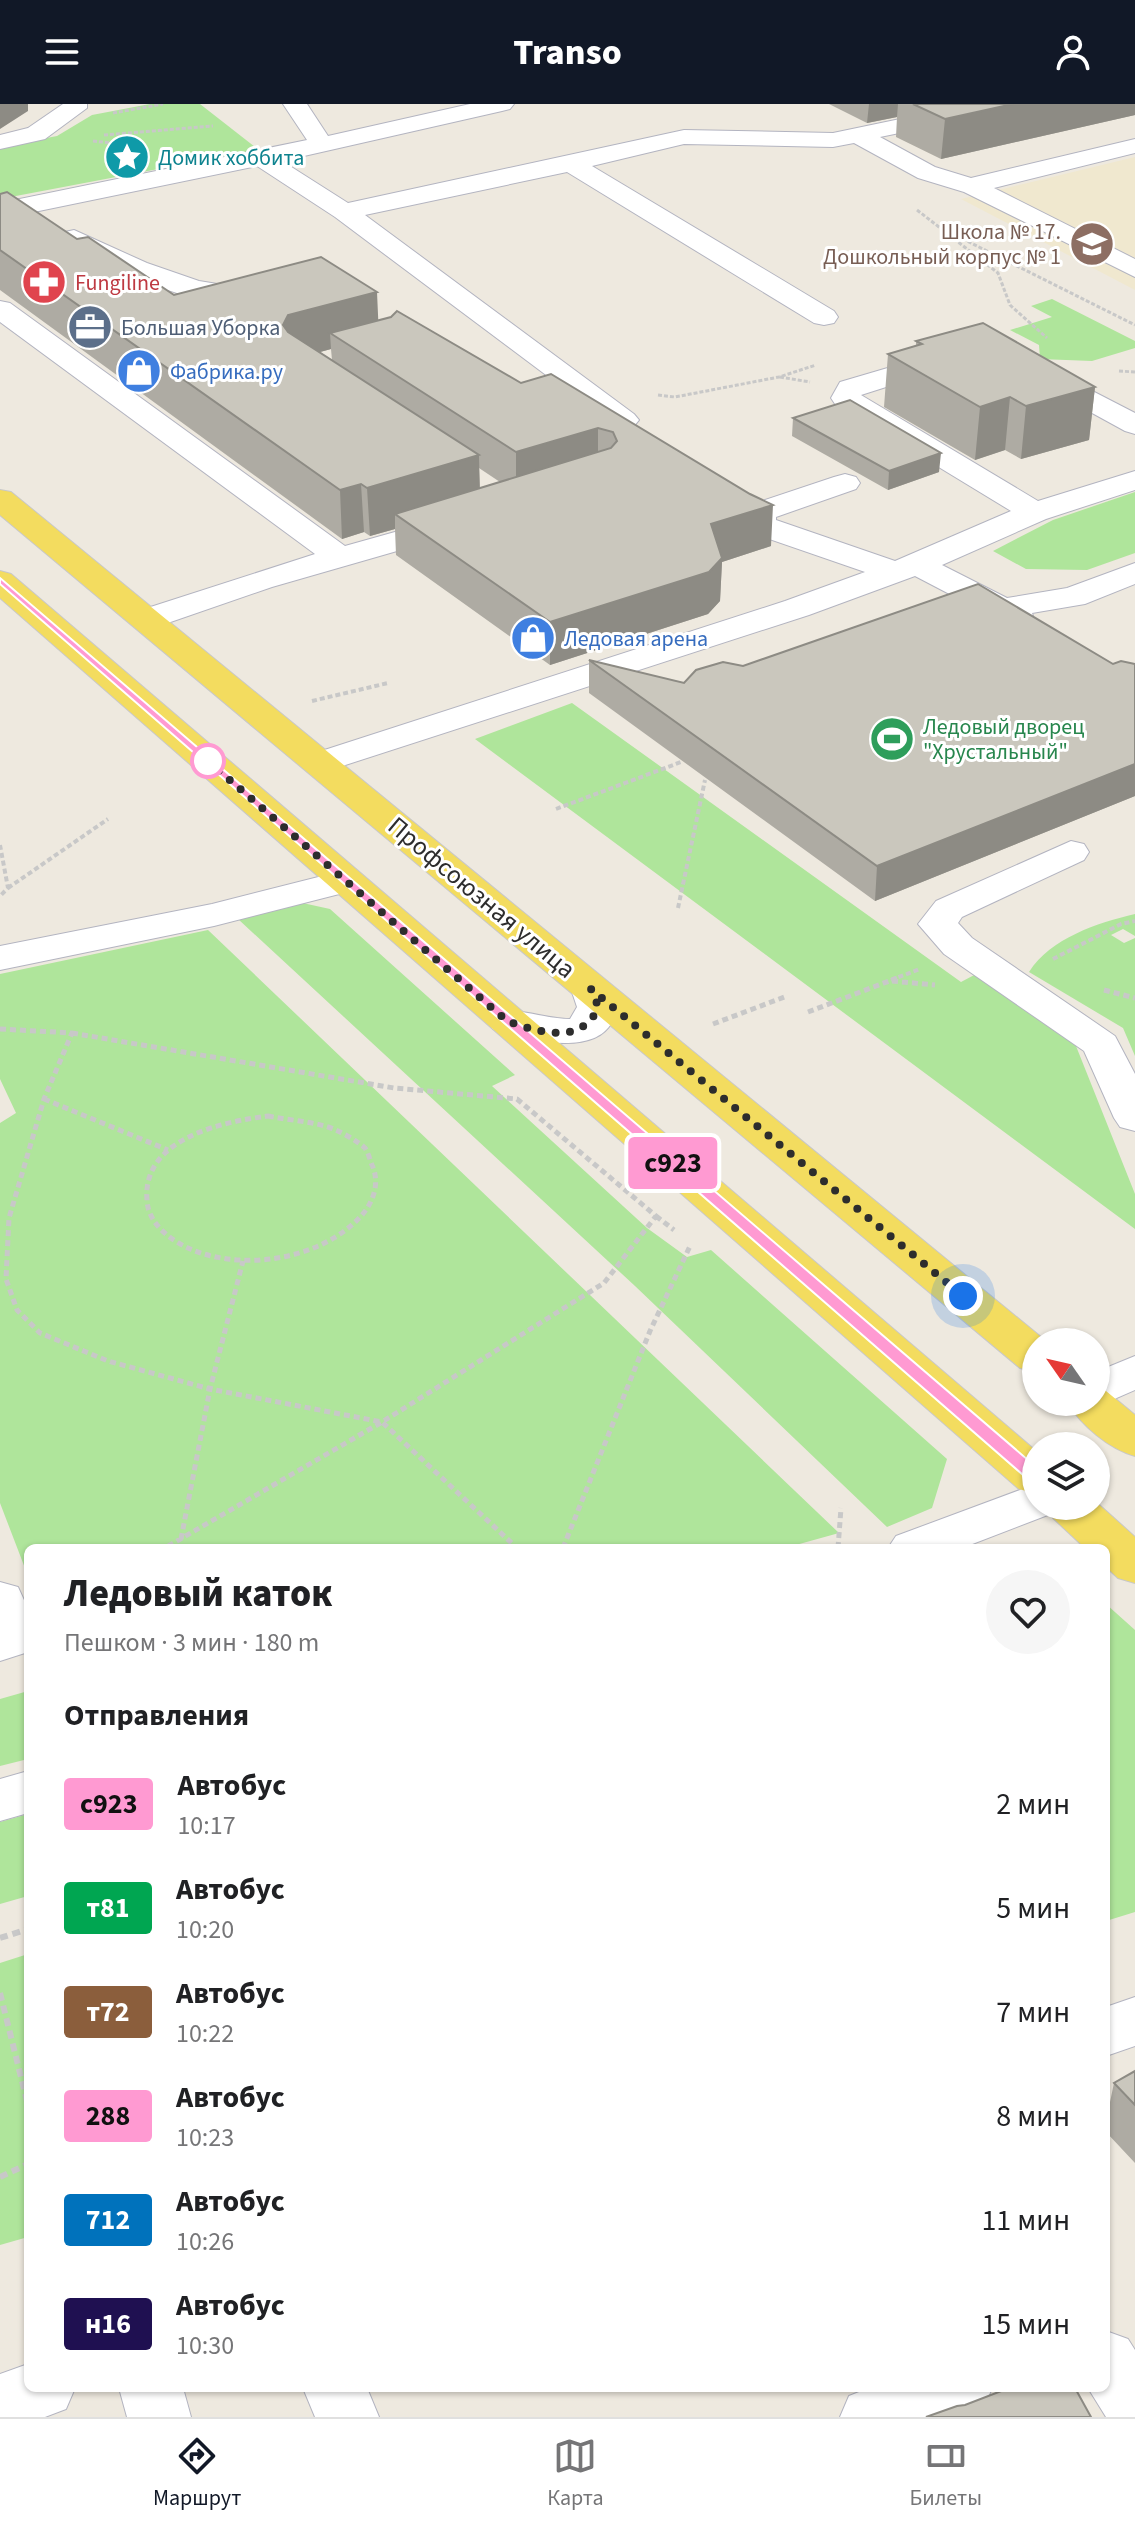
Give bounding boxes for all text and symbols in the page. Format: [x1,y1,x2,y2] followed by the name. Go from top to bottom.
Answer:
[513,27,622,78] text: Transo
[40,30,84,74] icon: menu
[1051,30,1095,74] icon: person
[103,133,151,181] place icon: Домик хоббита
[158,142,304,174] place label: Домик хоббита
[823,216,1061,273] place label: Школа № 17. Дошкольный корпус № 1
[1068,220,1116,268] school or university icon: Школа № 17. Дошкольный корпус № 1
[20,258,68,306] pharmacy icon: Fungiline
[75,267,160,299] place label: Fungiline
[66,303,114,351] office icon: Большая Уборка
[121,312,280,344] place label: Большая Уборка
[115,347,163,395] shop icon: Фабрика.ру
[170,356,284,388] place label: Фабрика.ру
[509,614,557,662] shop icon: Ледовая арена
[564,623,708,655] place label: Ледовая арена
[923,711,1084,768] place label: Ледовый дворец "Хрустальный"
[868,715,916,763] sports icon: Ледовый дворец "Хрустальный"
[191,744,225,778] unlabelled marker
[380,808,584,987] street label: Профсоюзная улица
[617,1137,729,1189] line badge: с923
[644,1143,702,1183] text: с923
[943,1276,983,1316] your location
[1022,1328,1110,1416] north arrow
[1022,1328,1110,1520] map controls
[1022,1432,1110,1520] button: layers
[64,1567,332,1621] text: Ледовый каток
[986,1570,1070,1654] button: heart
[64,1624,319,1661] text: Пешком · 3 мин · 180 m
[64,1694,249,1737] text: Отправления
[177,1764,286,1807] text: Автобус
[996,1783,1070,1826] text: 2 мин
[80,1784,137,1824] text: с923
[177,1807,236,1844] text: 10:17
[176,1868,285,1911] text: Автобус
[996,1887,1070,1930] text: 5 мин
[86,1888,130,1928] text: т81
[176,1911,234,1948] text: 10:20
[176,1972,285,2015] text: Автобус
[996,1991,1070,2034] text: 7 мин
[86,1992,130,2032] text: т72
[176,2015,234,2052] text: 10:22
[176,2076,285,2119] text: Автобус
[996,2095,1070,2138] text: 8 мин
[86,2096,130,2136] text: 288
[176,2119,234,2156] text: 10:23
[176,2180,285,2223] text: Автобус
[981,2199,1070,2242] text: 11 мин
[86,2200,130,2240] text: 712
[176,2223,234,2260] text: 10:26
[176,2284,285,2327] text: Автобус
[981,2303,1070,2346] text: 15 мин
[85,2304,131,2344] text: н16
[176,2327,234,2364] text: 10:30
[153,2434,241,2514] tab: Маршрут
[547,2434,604,2514] tab: Карта
[910,2434,982,2514] tab: Билеты

